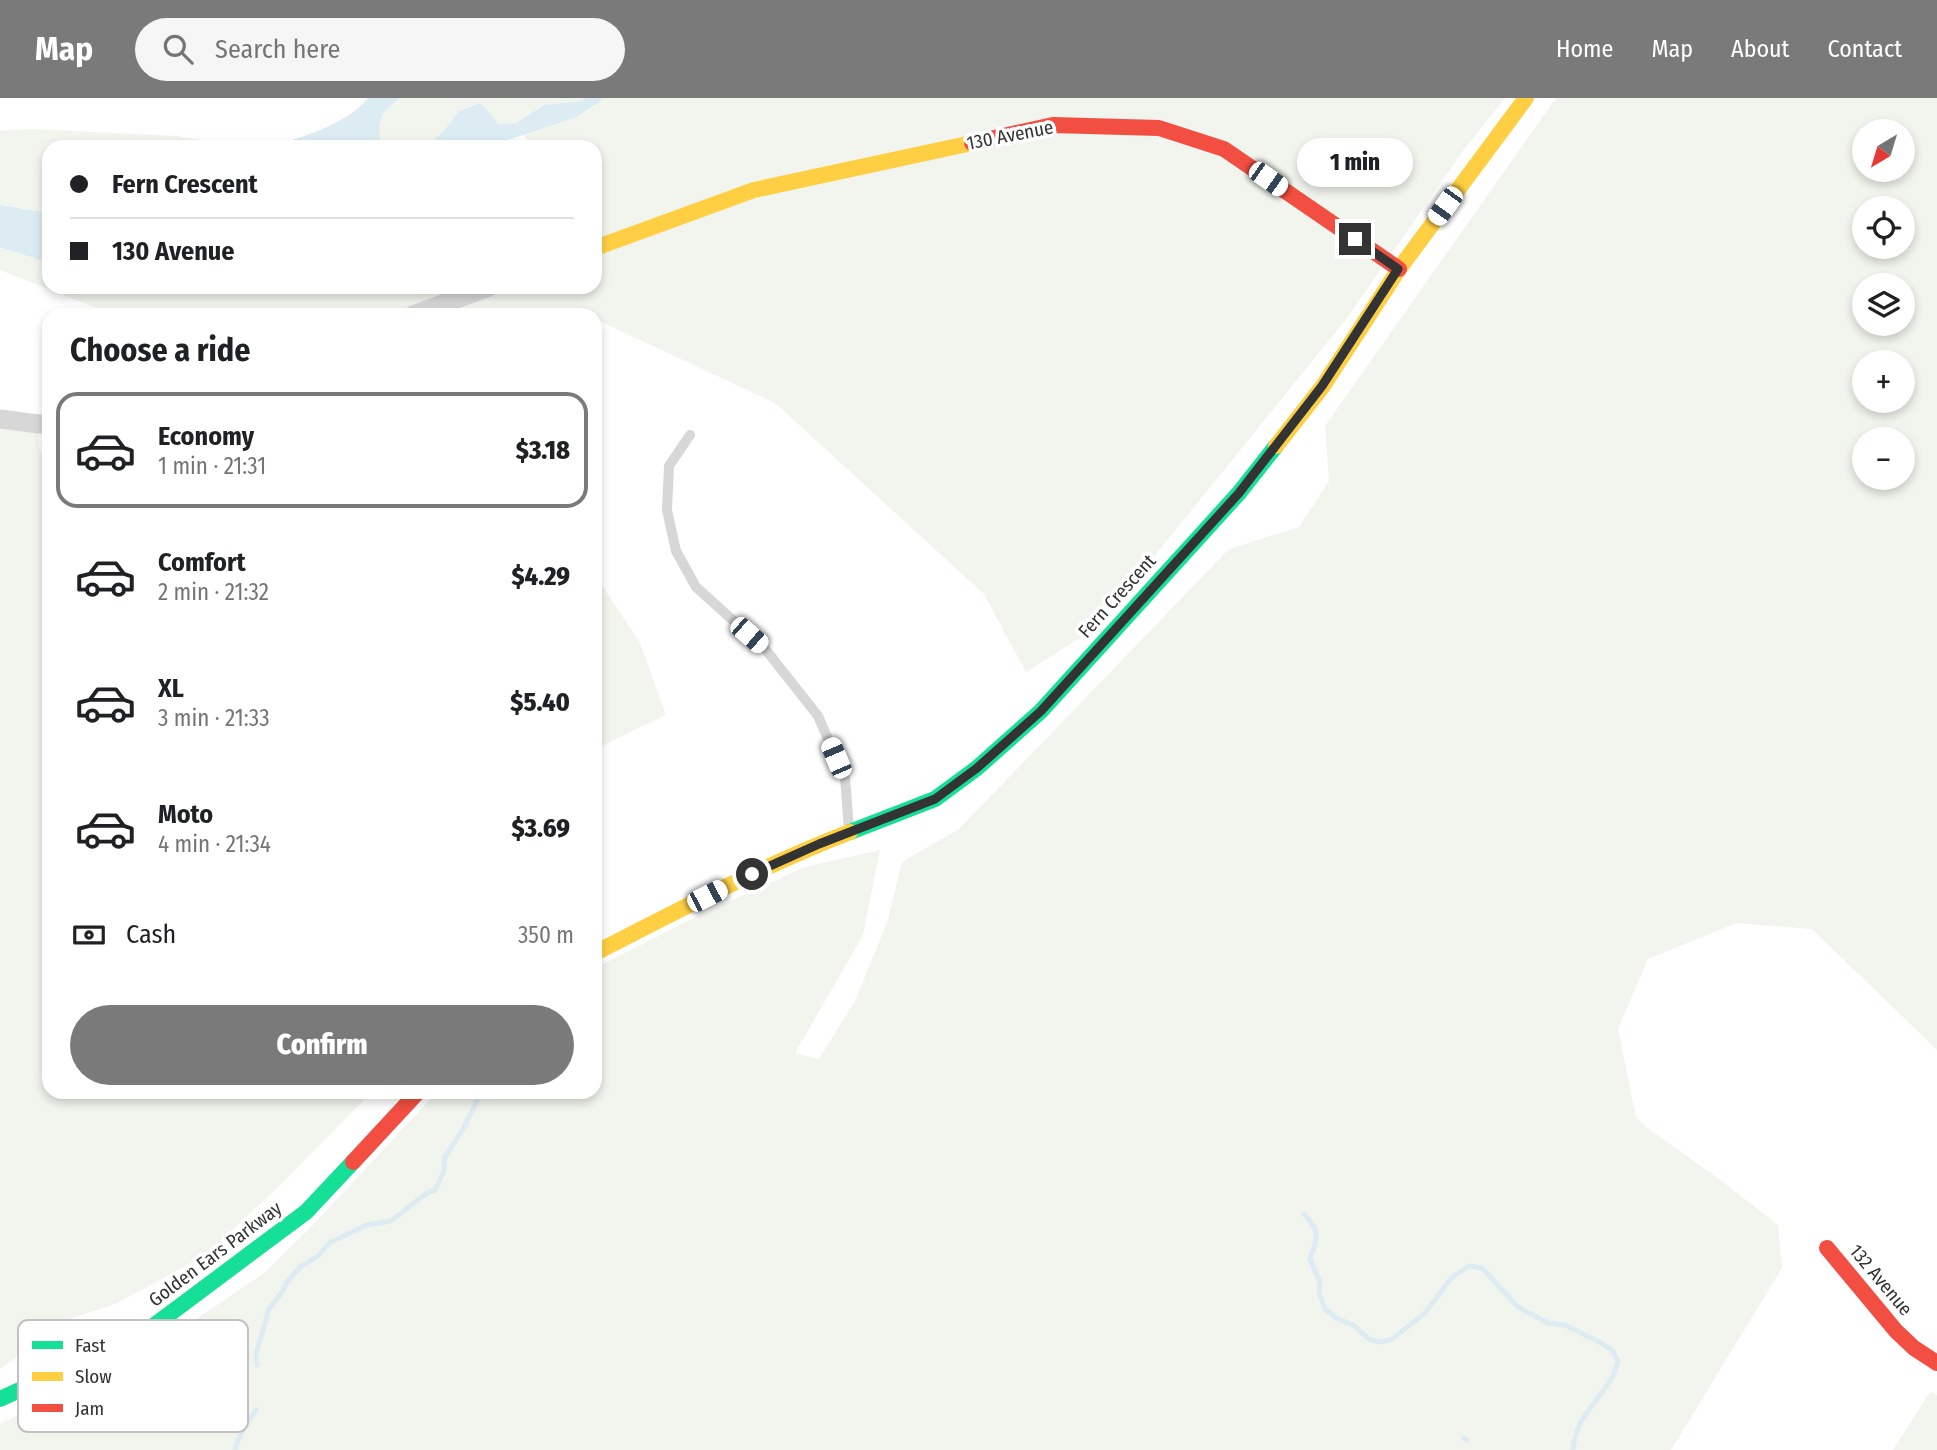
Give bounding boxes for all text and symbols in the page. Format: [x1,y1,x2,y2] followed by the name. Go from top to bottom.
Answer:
[135,18,625,81] search box
[35,29,93,69] text: Map
[159,30,197,68] icon: search
[215,34,340,65] text: Search here
[1556,35,1613,63] text: Home
[1651,35,1693,63] text: Map
[1731,35,1789,63] text: About
[1827,35,1902,63] text: Contact
[965,115,1055,155] street label: 130 Avenue
[1852,119,1914,182] north arrow
[1852,119,1915,490] map controls
[1297,138,1413,186] callout: 1 min
[1330,148,1380,176] text: 1 min
[1245,158,1292,200] car
[112,169,258,200] text: Fern Crescent
[1425,183,1466,229] car
[1852,196,1915,259] button: locate
[1339,223,1371,255] route end
[112,236,235,267] text: 130 Avenue
[1852,273,1915,336] button: layers
[70,331,251,369] text: Choose a ride
[1852,350,1915,413] button: +
[74,419,137,482] icon: car
[158,421,254,452] text: Economy
[1852,427,1915,490] button: −
[516,435,570,466] text: $3.18
[158,452,266,480] text: 1 min · 21:31
[74,545,137,608] icon: car
[158,547,246,578] text: Comfort
[1073,549,1161,643] street label: Fern Crescent
[511,561,570,592] text: $4.29
[158,578,269,606] text: 2 min · 21:32
[727,613,772,657] car
[74,671,137,734] icon: car
[158,673,184,704] text: XL
[510,687,570,718] text: $5.40
[158,704,270,732] text: 3 min · 21:33
[819,735,854,781] car
[74,797,137,860] icon: car
[158,799,213,830] text: Moto
[511,813,570,844] text: $3.69
[158,830,271,858] text: 4 min · 21:34
[736,858,768,890] route start
[684,877,731,915] car
[70,916,108,954] icon: cash
[126,919,176,950] text: Cash
[518,921,574,949] text: 350 m
[70,1005,574,1085] button: Confirm
[144,1196,286,1311] street label: Golden Ears Parkway
[1845,1240,1917,1320] street label: 132 Avenue
[18,1320,248,1432] legend
[75,1334,106,1357] text: Fast
[75,1365,112,1388] text: Slow
[75,1397,104,1420] text: Jam

